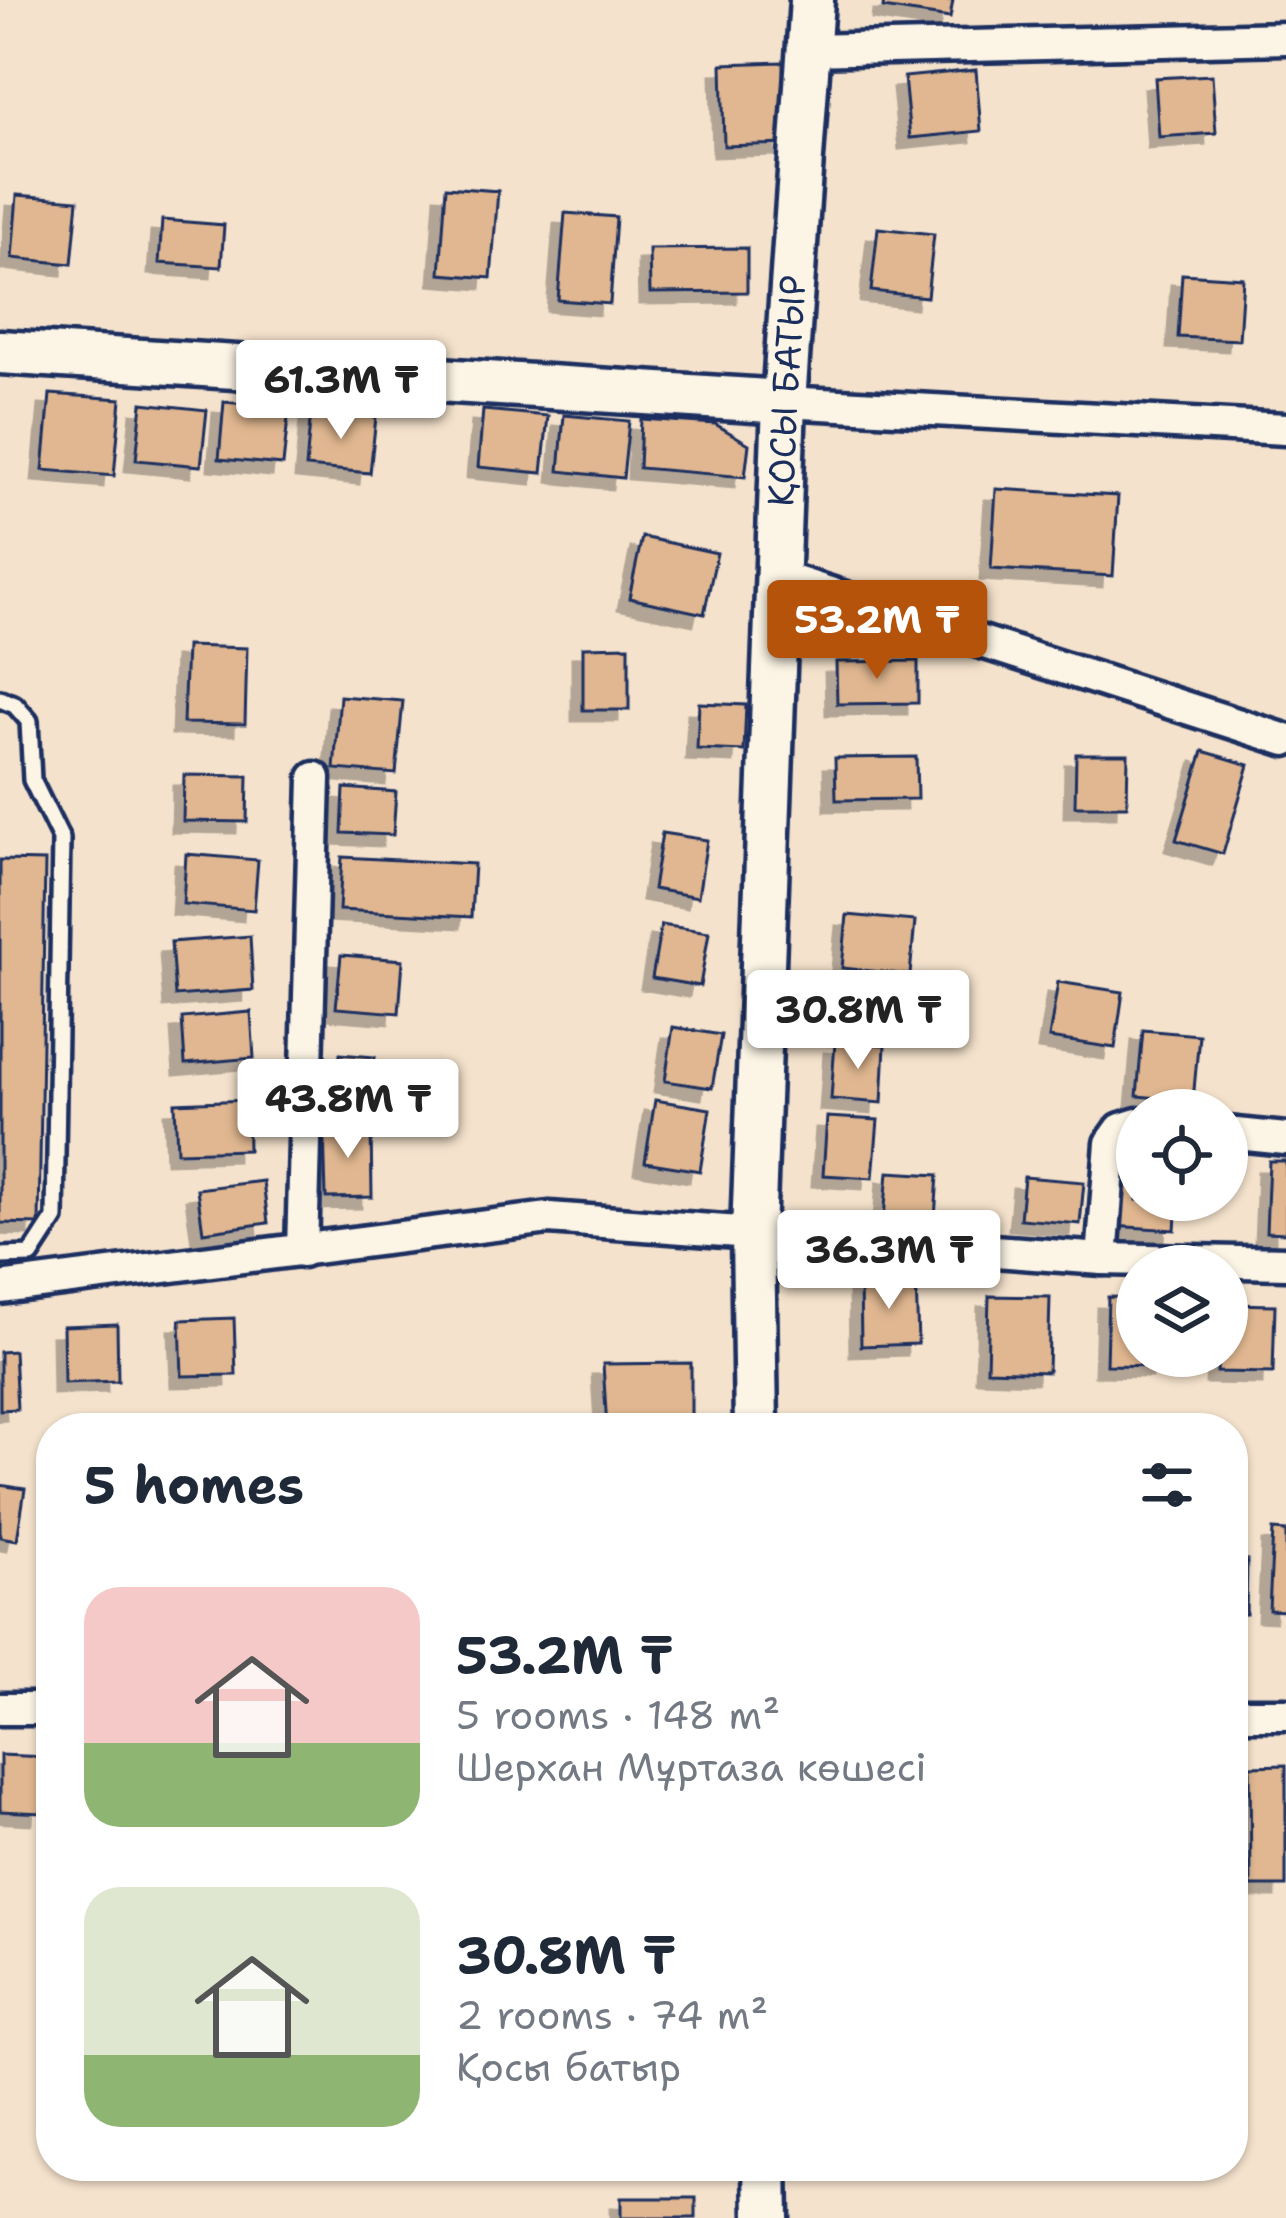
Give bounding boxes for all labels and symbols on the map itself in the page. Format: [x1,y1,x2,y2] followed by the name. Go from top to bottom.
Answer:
[756,273,817,507] street label: ҚОСЫ БАТЫР
[230,340,452,442] pin: 61.3M ₸
[766,580,988,682] pin: 53.2M ₸
[747,970,969,1072] pin: 30.8M ₸
[237,1059,459,1161] pin: 43.8M ₸
[778,1210,1000,1312] pin: 36.3M ₸

